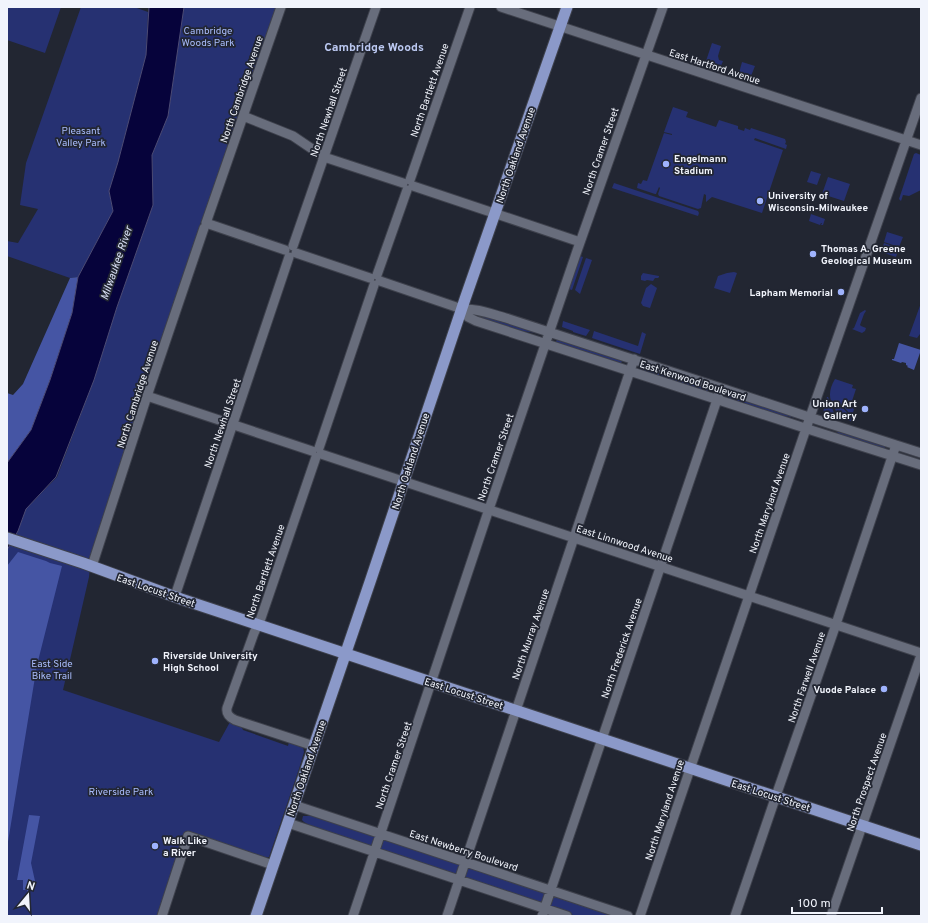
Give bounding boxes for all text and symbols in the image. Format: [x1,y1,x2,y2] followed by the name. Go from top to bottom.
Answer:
[182,25,234,50] park label: Cambridge Woods Park
[218,34,267,145] street label: North Cambridge Avenue
[324,40,424,56] district label: Cambridge Woods
[408,42,453,139] street label: North Bartlett Avenue
[667,47,762,88] street label: East Hartford Avenue
[308,66,351,159] street label: North Newhall Street
[494,106,539,205] street label: North Oakland Avenue
[580,106,623,197] street label: North Cramer Street
[56,125,106,150] park label: Pleasant Valley Park
[674,153,727,178] place label: Engelmann Stadium
[661,159,671,169] marker: Engelmann Stadium
[768,190,869,215] place label: University of Wisconsin-Milwaukee
[755,196,765,206] marker: University of Wisconsin-Milwaukee
[98,224,136,302] water label: Milwaukee River
[821,243,912,268] place label: Thomas A. Greene Geological Museum
[808,249,818,259] marker: Thomas A. Greene Geological Museum
[750,287,833,300] place label: Lapham Memorial
[836,287,846,297] marker: Lapham Memorial
[115,339,162,450] street label: North Cambridge Avenue
[638,358,747,405] street label: East Kenwood Boulevard
[202,377,245,470] street label: North Newhall Street
[812,398,857,423] place label: Union Art Gallery
[860,404,870,414] marker: Union Art Gallery
[390,412,433,511] street label: North Oakland Avenue
[475,412,518,503] street label: North Cramer Street
[747,452,794,555] street label: North Maryland Avenue
[244,523,289,620] street label: North Bartlett Avenue
[575,523,675,566] street label: East Linnwood Avenue
[115,572,197,611] street label: East Locust Street
[510,587,553,682] street label: North Murray Avenue
[599,597,646,700] street label: North Frederick Avenue
[786,630,829,725] street label: North Farwell Avenue
[163,650,258,675] place label: Riverside University High School
[150,656,160,666] marker: Riverside University High School
[31,658,73,683] park label: East Side Bike Trail
[423,676,505,713] street label: East Locust Street
[813,684,876,697] place label: Vuode Palace
[879,684,889,694] marker: Vuode Palace
[285,719,330,818] street label: North Oakland Avenue
[373,720,416,811] street label: North Cramer Street
[844,731,890,834] street label: North Prospect Avenue
[643,758,688,863] street label: North Maryland Avenue
[730,778,812,815] street label: East Locust Street
[89,786,153,799] park label: Riverside Park
[408,828,519,875] street label: East Newberry Boulevard
[163,835,207,860] place label: Walk Like a River
[150,841,160,851] marker: Walk Like a River
[8,875,48,915] north arrow
[25,879,37,894] text: N
[792,889,882,915] scale bar
[798,896,831,912] text: 100 m

